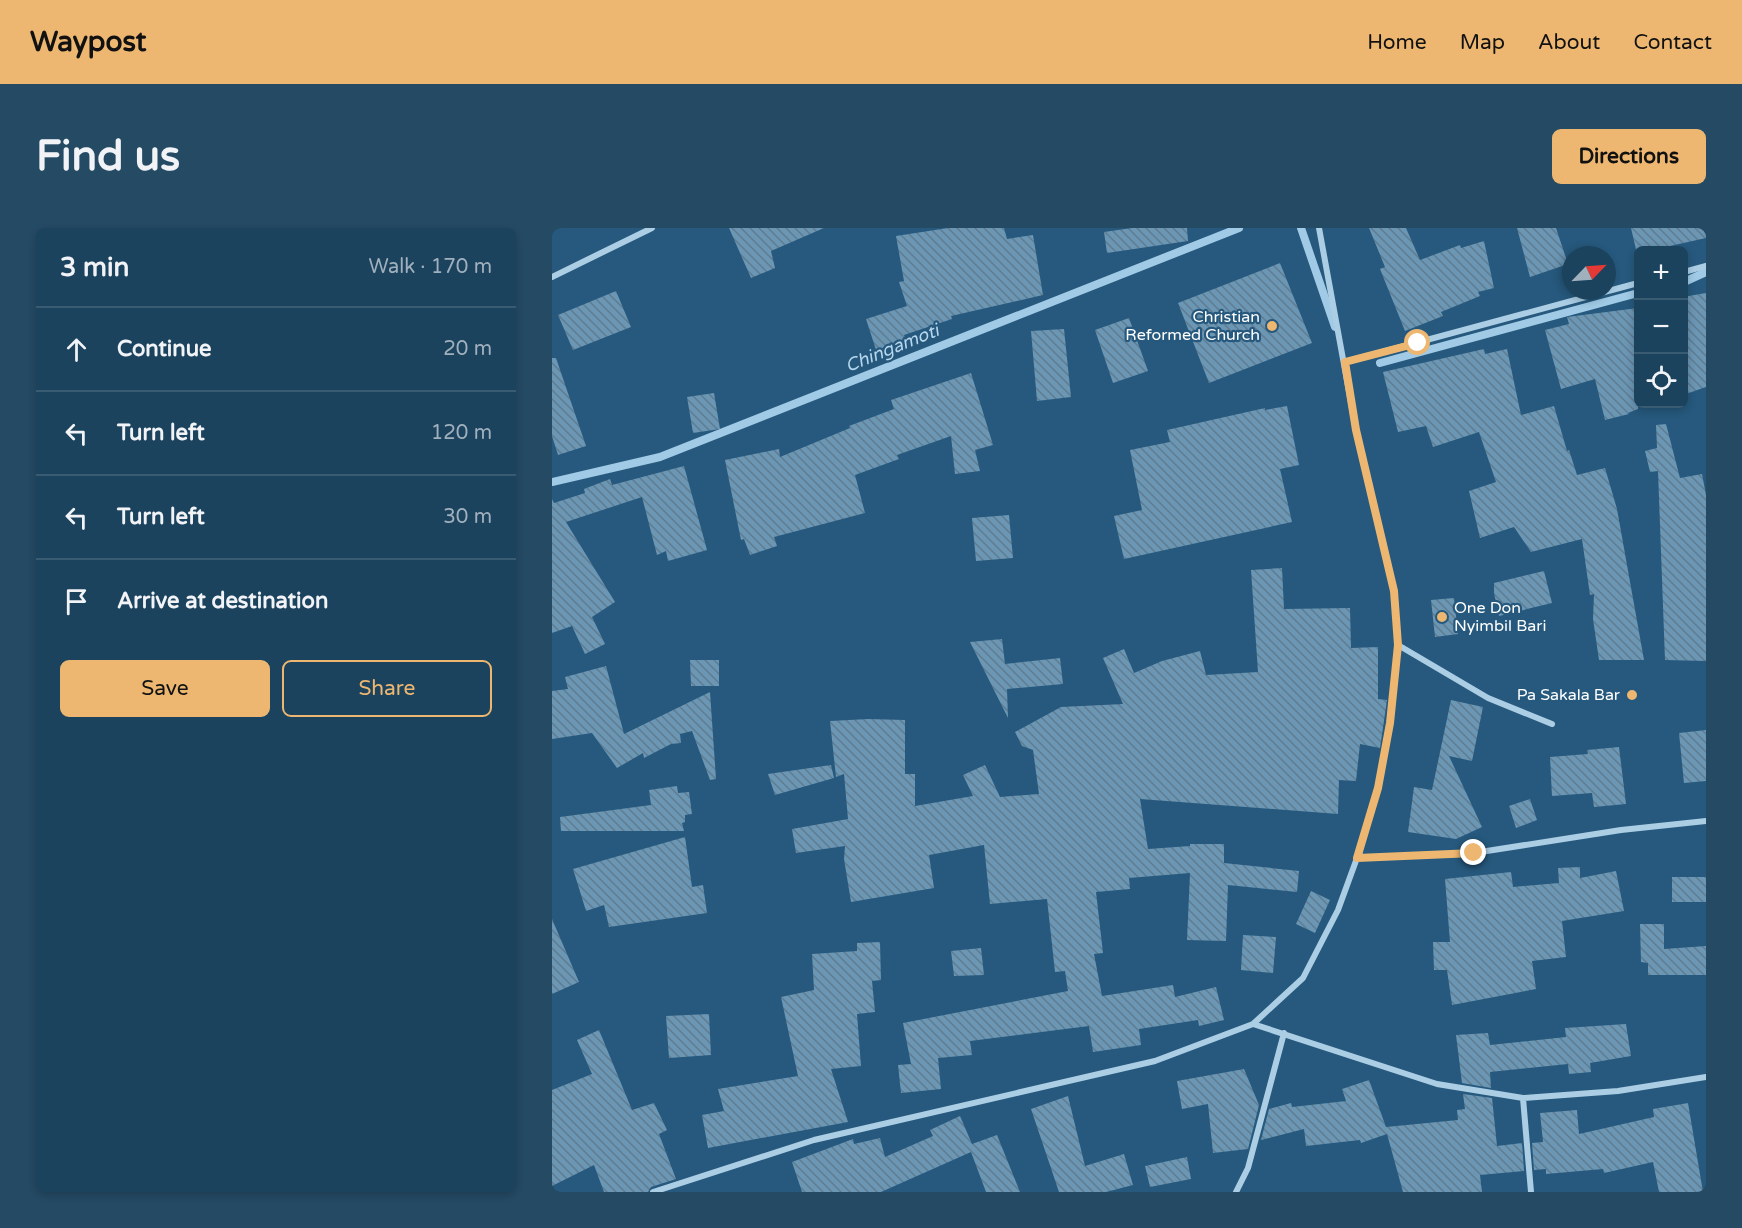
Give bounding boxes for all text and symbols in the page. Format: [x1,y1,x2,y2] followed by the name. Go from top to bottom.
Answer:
[30,25,146,59] text: Waypost
[1367,30,1427,55] text: Home
[1460,30,1505,55] text: Map
[1538,30,1600,55] text: About
[1633,30,1712,55] text: Contact
[1552,129,1706,184] button: Directions
[36,131,180,182] text: Find us
[1562,246,1616,300] north arrow
[1634,246,1688,408] map controls
[1634,246,1688,300] button: +
[60,252,129,283] text: 3 min
[369,255,492,279] text: Walk · 170 m
[1634,300,1688,354] button: −
[1125,307,1260,345] place label: Christian Reformed Church
[842,318,944,377] water label: Chingamoti
[1265,319,1279,333] marker: Christian Reformed Church
[1404,329,1430,355] route start
[60,333,93,366] icon: ahead
[117,336,212,362] text: Continue
[443,337,492,361] text: 20 m
[1634,354,1688,408] button: locate
[60,417,93,450] icon: left
[117,420,205,446] text: Turn left
[431,421,492,445] text: 120 m
[60,501,93,534] icon: left
[117,504,205,530] text: Turn left
[443,505,492,529] text: 30 m
[60,585,93,618] icon: arrive
[117,588,328,614] text: Arrive at destination
[1454,598,1546,636] place label: One Don Nyimbil Bari
[1435,610,1449,624] marker: One Don Nyimbil Bari
[60,660,270,717] button: Save
[282,660,492,717] button: Share
[1517,685,1621,705] place label: Pa Sakala Bar
[1625,688,1639,702] marker: Pa Sakala Bar
[1460,839,1486,865] route end

